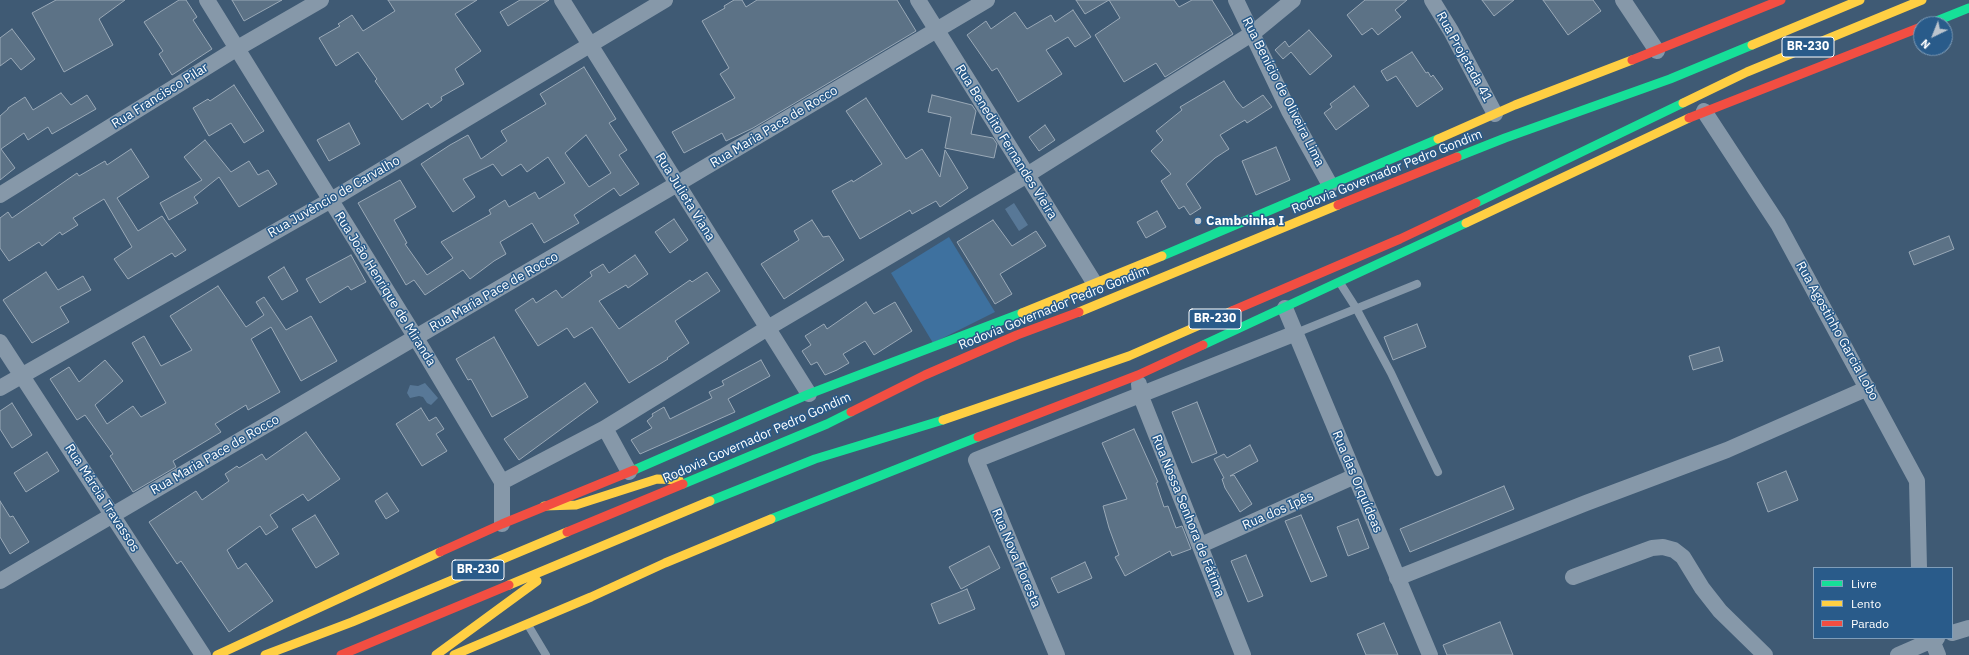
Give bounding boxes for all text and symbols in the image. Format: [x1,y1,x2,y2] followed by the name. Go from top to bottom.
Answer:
[1433,9,1495,105] street label: Rua Projetada 41
[1239,15,1327,169] street label: Rua Benício de Oliveira Lima
[1913,16,1953,56] north arrow
[1918,36,1933,52] text: N
[1782,37,1834,57] road number: BR-230
[109,60,211,132] street label: Rua Francisco Pilar
[952,62,1060,222] street label: Rua Benedito Fernandes Vieira
[707,83,841,171] street label: Rua Maria Pace de Rocco
[1289,126,1485,218] street label: Rodovia Governador Pedro Gondim
[652,150,718,244] street label: Rua Julieta Viana
[265,153,403,241] street label: Rua Juvêncio de Carvalho
[331,209,439,369] street label: Rua João Henrique de Miranda
[1206,213,1284,229] place label: Camboinha I
[1193,216,1203,226] marker: Camboinha I
[427,249,561,335] street label: Rua Maria Pace de Rocco
[1792,259,1882,403] street label: Rua Agostinho Garcia Lobo
[956,262,1152,354] street label: Rodovia Governador Pedro Gondim
[1189,309,1241,329] road number: BR-230
[660,389,854,487] street label: Rodovia Governador Pedro Gondim
[148,412,282,498] street label: Rua Maria Pace de Rocco
[1328,429,1386,535] street label: Rua das Orquídeas
[1148,433,1228,599] street label: Rua Nossa Senhora de Fátima
[61,441,143,555] street label: Rua Márcia Travassos
[1240,488,1316,534] street label: Rua dos Ipês
[988,506,1044,610] street label: Rua Nova Floresta
[452,560,504,580] road number: BR-230
[1813,567,1953,639] legend
[1851,576,1877,591] text: Livre
[1851,596,1881,611] text: Lento
[1851,616,1889,631] text: Parado

